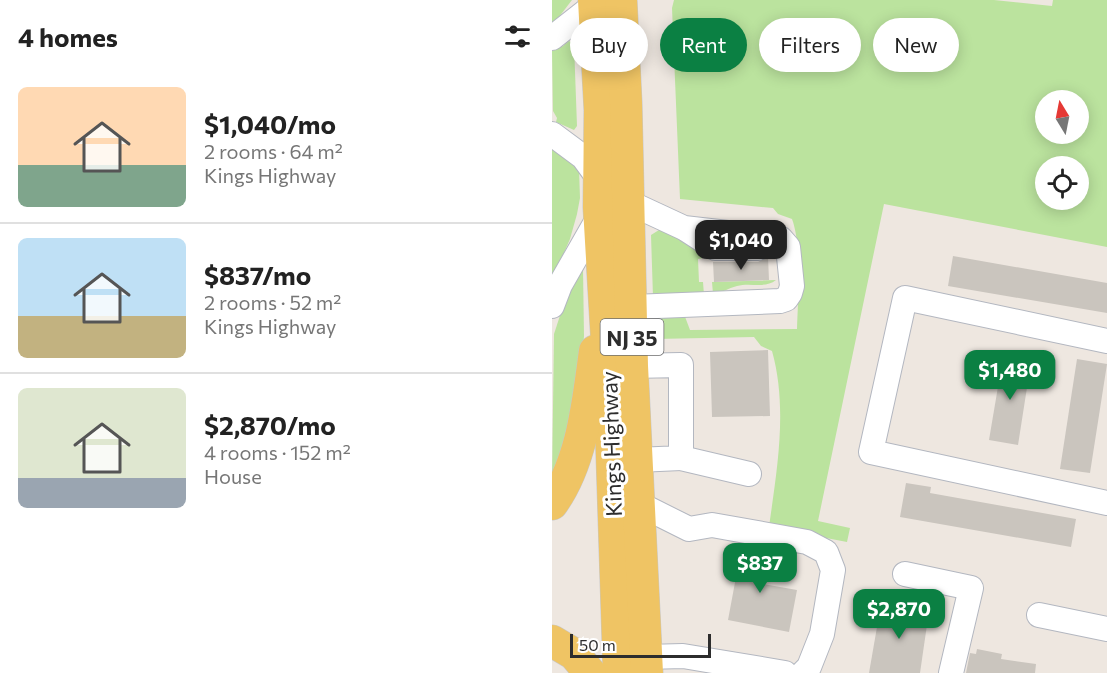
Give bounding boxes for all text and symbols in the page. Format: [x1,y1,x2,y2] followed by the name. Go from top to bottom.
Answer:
[570,18,648,72] chip: Buy
[660,18,747,72] chip: Rent
[759,18,861,72] chip: Filters
[873,18,959,72] chip: New
[501,20,534,53] icon: filters
[18,21,118,52] text: 4 homes
[1035,90,1089,144] north arrow
[1035,90,1089,210] map controls
[204,108,336,139] text: $1,040/mo
[66,111,138,183] icon: home
[204,139,343,163] text: 2 rooms · 64 m²
[1035,156,1089,210] button: locate
[204,163,336,187] text: Kings Highway
[692,220,790,271] pin: $1,040
[709,227,773,251] text: $1,040
[204,259,311,290] text: $837/mo
[66,262,138,334] icon: home
[204,290,341,314] text: 2 rooms · 52 m²
[204,314,336,338] text: Kings Highway
[600,319,664,355] road number: NJ 35
[961,350,1059,401] pin: $1,480
[978,357,1042,381] text: $1,480
[595,371,627,517] street label: Kings Highway
[204,409,336,440] text: $2,870/mo
[66,412,138,484] icon: home
[204,440,351,464] text: 4 rooms · 152 m²
[204,464,262,488] text: House
[724,543,796,594] pin: $837
[737,550,783,574] text: $837
[850,589,948,640] pin: $2,870
[867,596,931,620] text: $2,870
[570,631,711,658] scale bar
[579,635,616,654] text: 50 m

